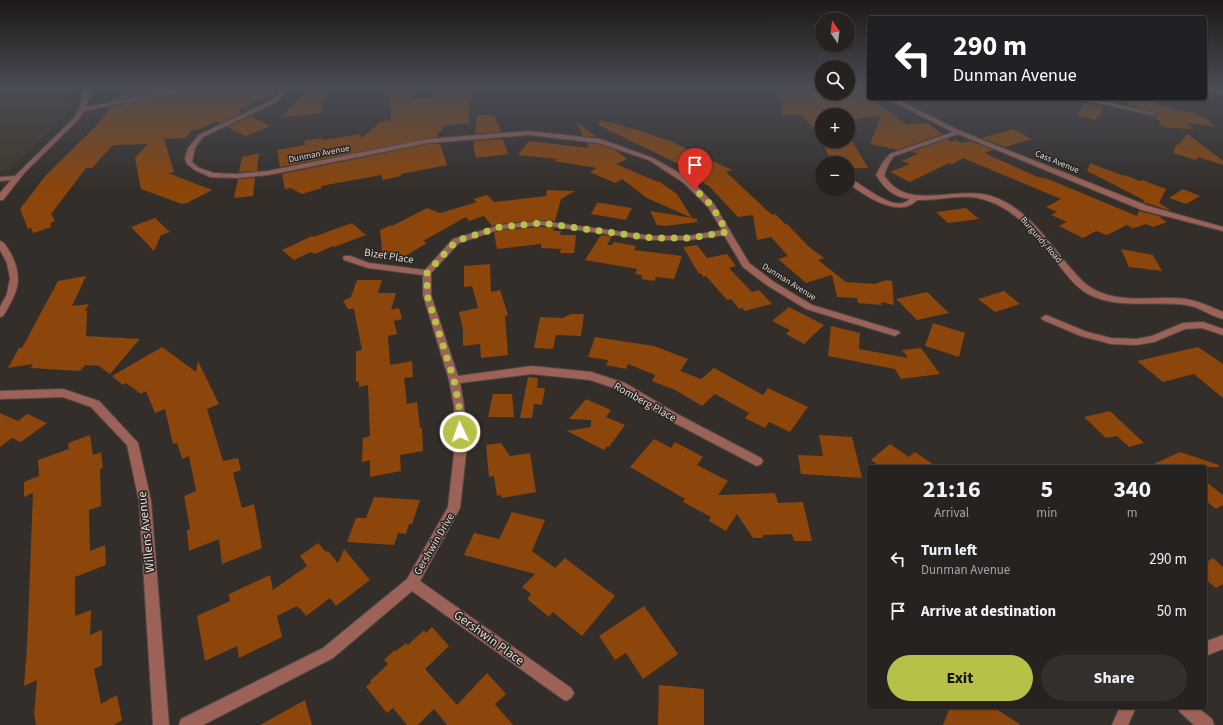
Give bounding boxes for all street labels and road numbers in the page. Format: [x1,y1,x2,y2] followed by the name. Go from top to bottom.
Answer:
[287,142,351,166] street label: Dunman Avenue
[1033,147,1082,177] street label: Cass Avenue
[1017,214,1065,266] street label: Burgundy Road
[363,245,415,267] street label: Bizet Place
[759,260,819,304] street label: Dunman Avenue
[611,379,679,426] street label: Romberg Place
[133,490,159,574] street label: Willens Avenue
[410,510,458,578] street label: Gershwin Drive
[450,606,528,670] street label: Gershwin Place

